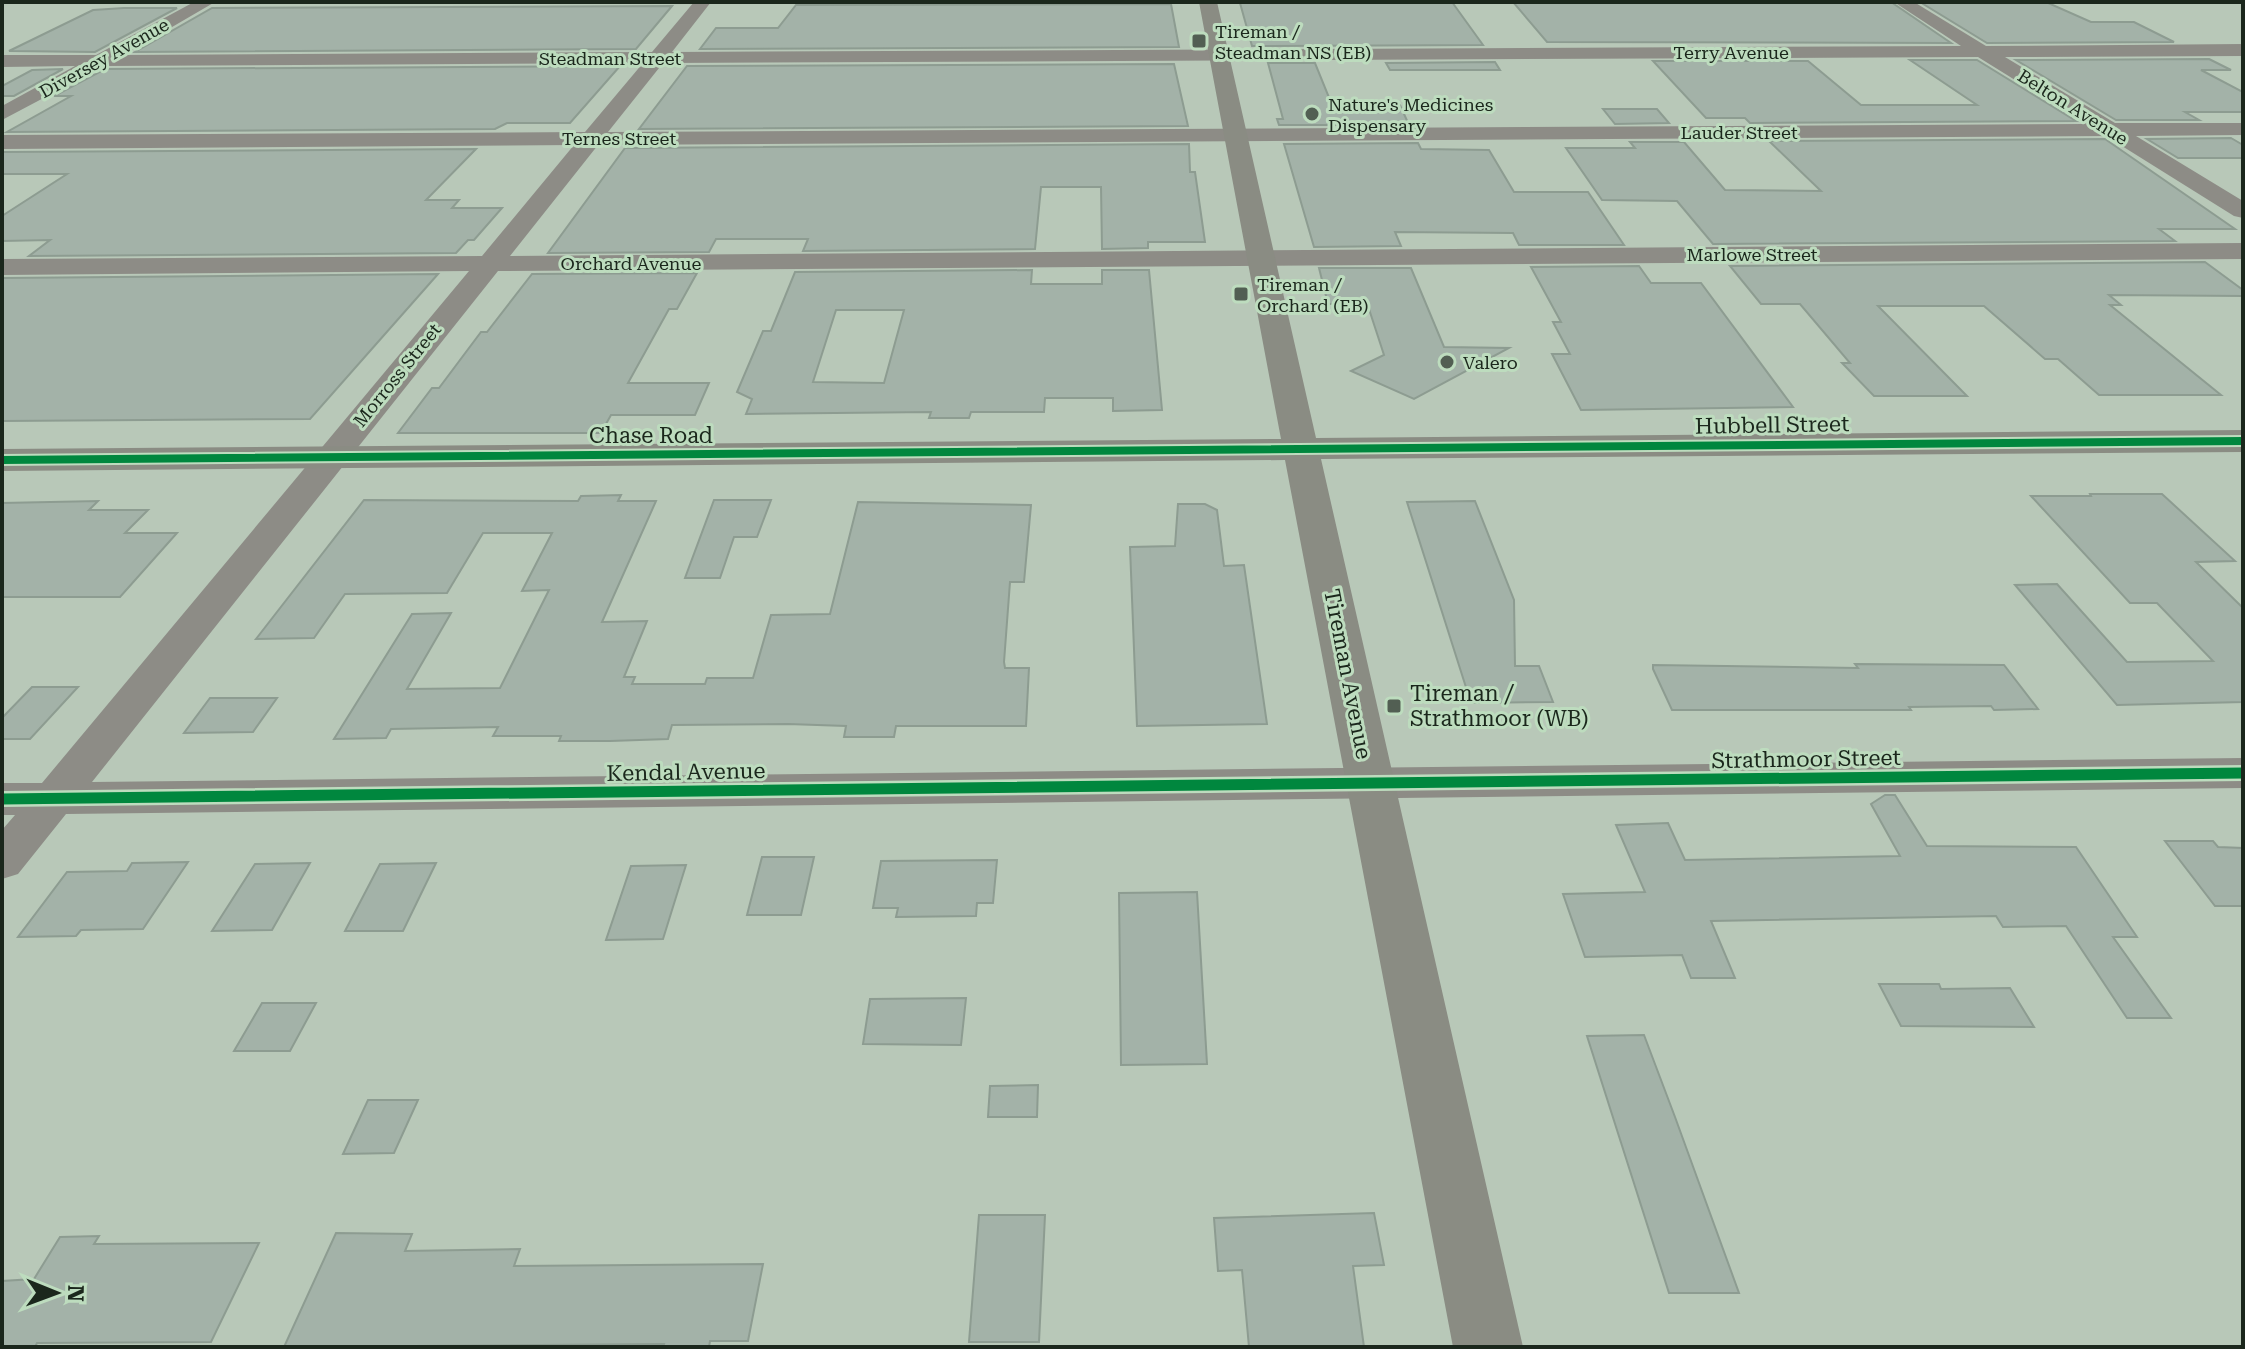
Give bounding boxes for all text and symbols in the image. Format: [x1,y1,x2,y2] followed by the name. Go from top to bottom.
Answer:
[36,14,173,102] street label: Diversey Avenue
[1215,21,1371,63] place label: Tireman / Steadman NS (EB)
[1190,32,1208,50] marker: Tireman / Steadman NS (EB)
[1673,42,1789,63] street label: Terry Avenue
[539,48,682,69] street label: Steadman Street
[2014,65,2132,149] street label: Belton Avenue
[1328,94,1493,136] place label: Nature's Medicines Dispensary
[1303,105,1321,123] marker: Nature's Medicines Dispensary
[1680,122,1798,143] street label: Lauder Street
[562,128,676,149] street label: Ternes Street
[1687,244,1818,265] street label: Marlowe Street
[561,253,702,274] street label: Orchard Avenue
[1257,274,1368,316] place label: Tireman / Orchard (EB)
[1232,285,1250,303] marker: Tireman / Orchard (EB)
[349,319,445,431] street label: Morross Street
[1463,352,1518,373] place label: Valero
[1438,353,1456,371] marker: Valero
[1695,411,1849,439] street label: Hubbell Street
[589,423,713,448] street label: Chase Road
[1319,587,1377,761] street label: Tireman Avenue
[1410,681,1589,731] place label: Tireman / Strathmoor (WB)
[1385,697,1403,715] marker: Tireman / Strathmoor (WB)
[1711,745,1901,773] street label: Strathmoor Street
[606,758,766,786] street label: Kendal Avenue
[16,1253,96,1333] north arrow
[63,1285,88,1302] text: N

